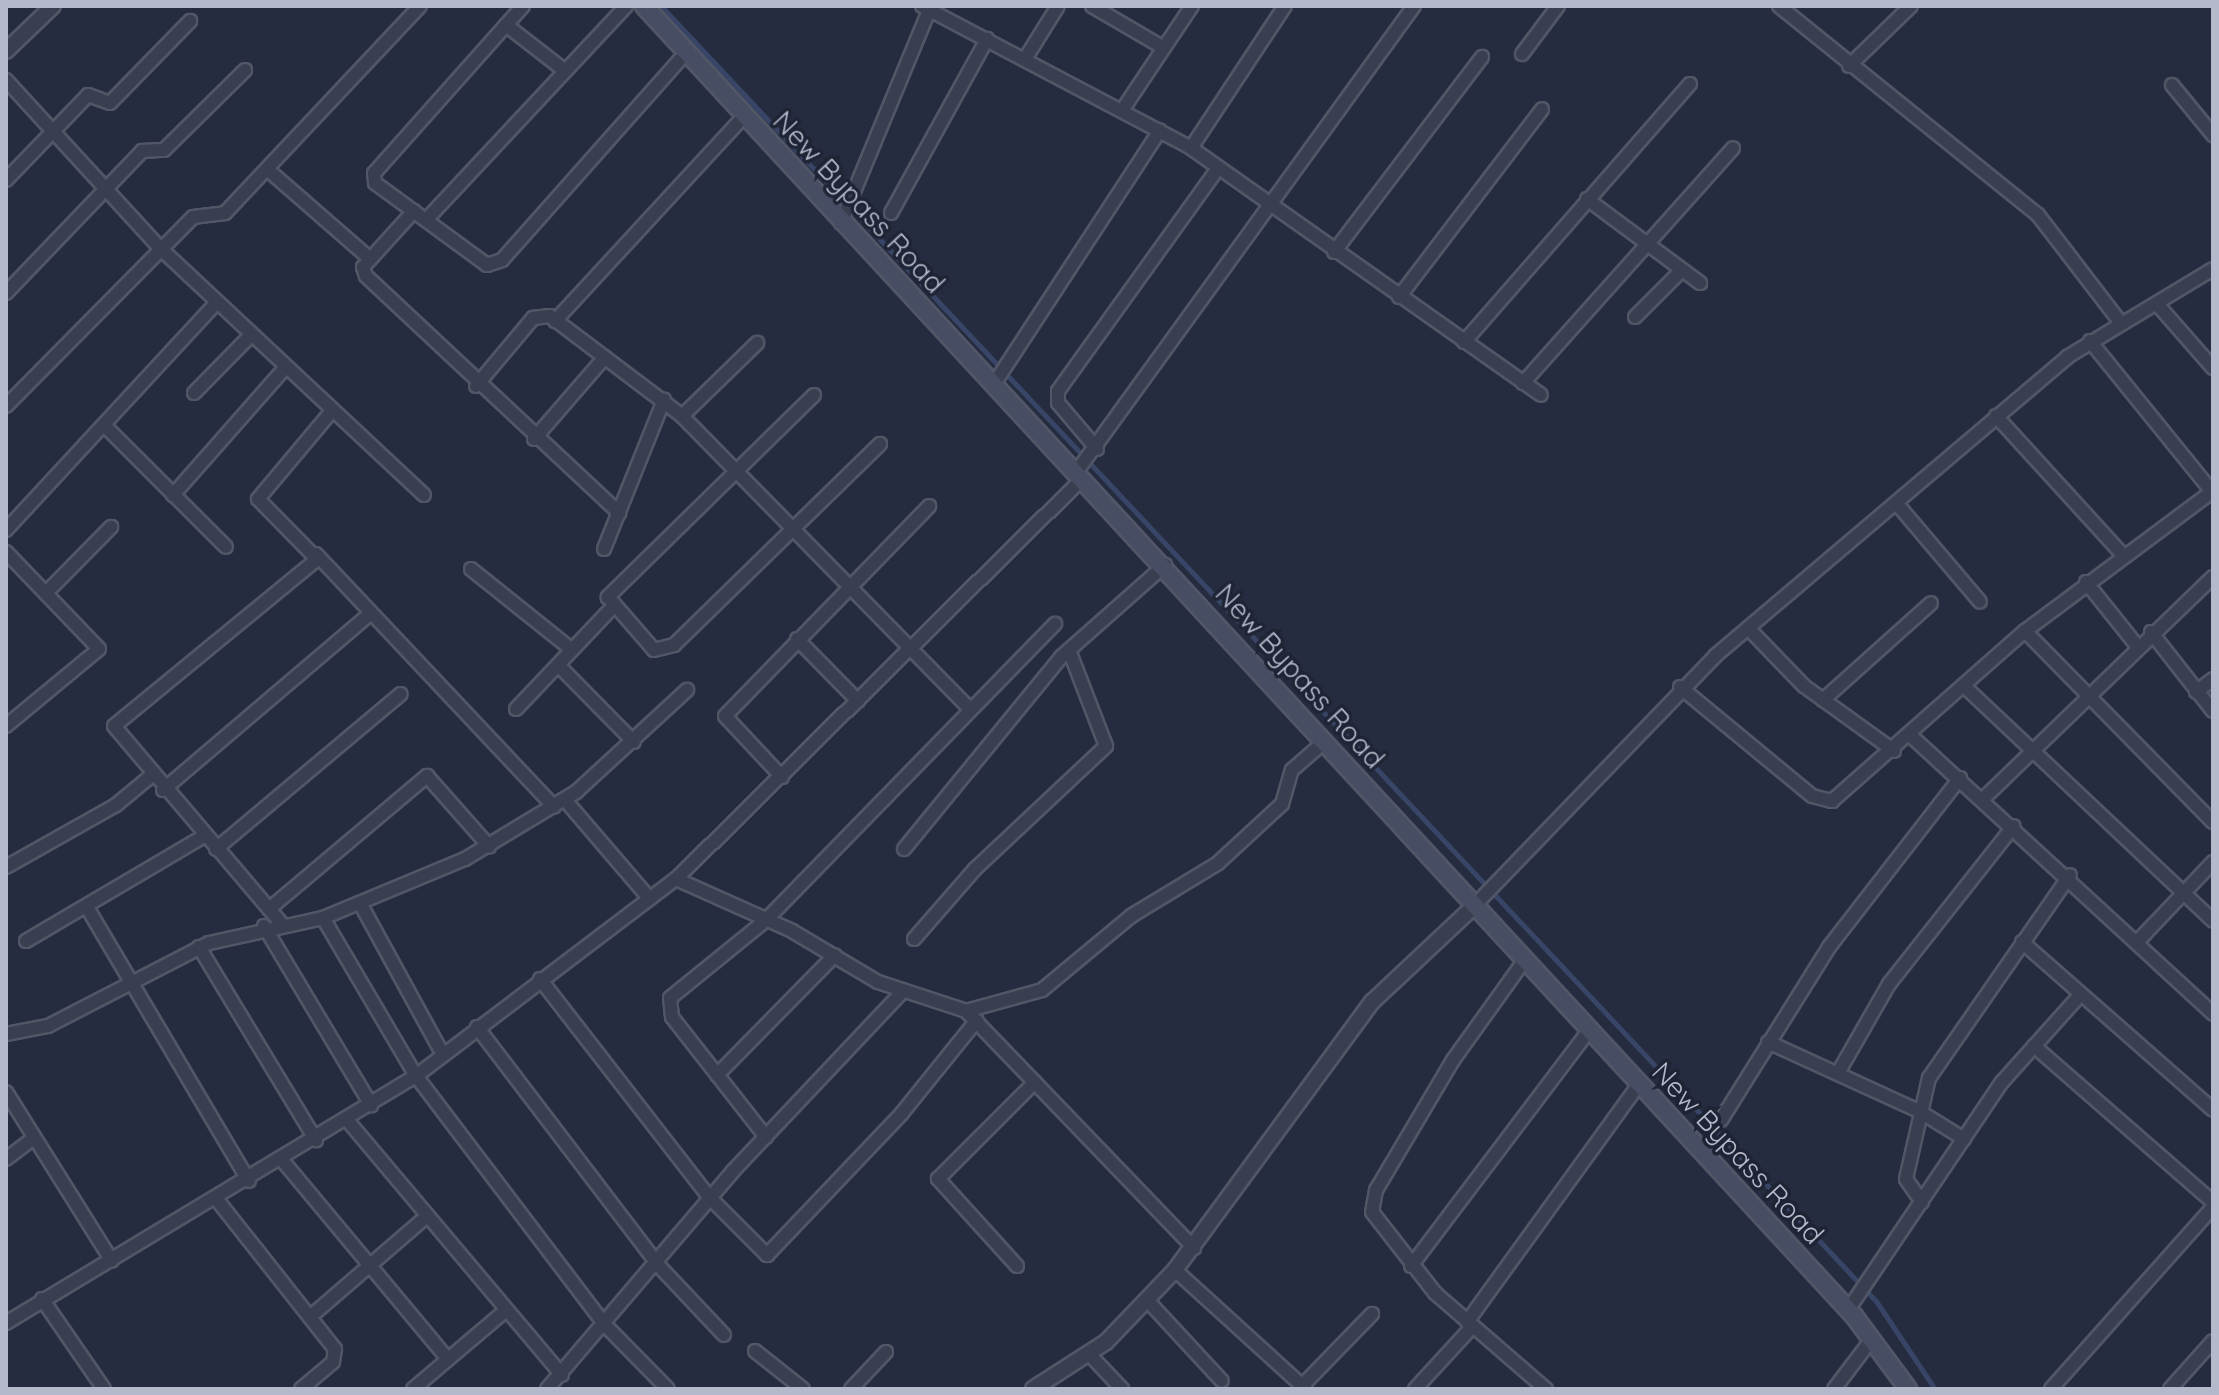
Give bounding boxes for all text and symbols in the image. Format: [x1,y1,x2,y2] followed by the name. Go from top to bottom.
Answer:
[766,104,952,300] street label: New Bypass Road
[1208,577,1392,775] street label: New Bypass Road
[1645,1055,1831,1251] street label: New Bypass Road

